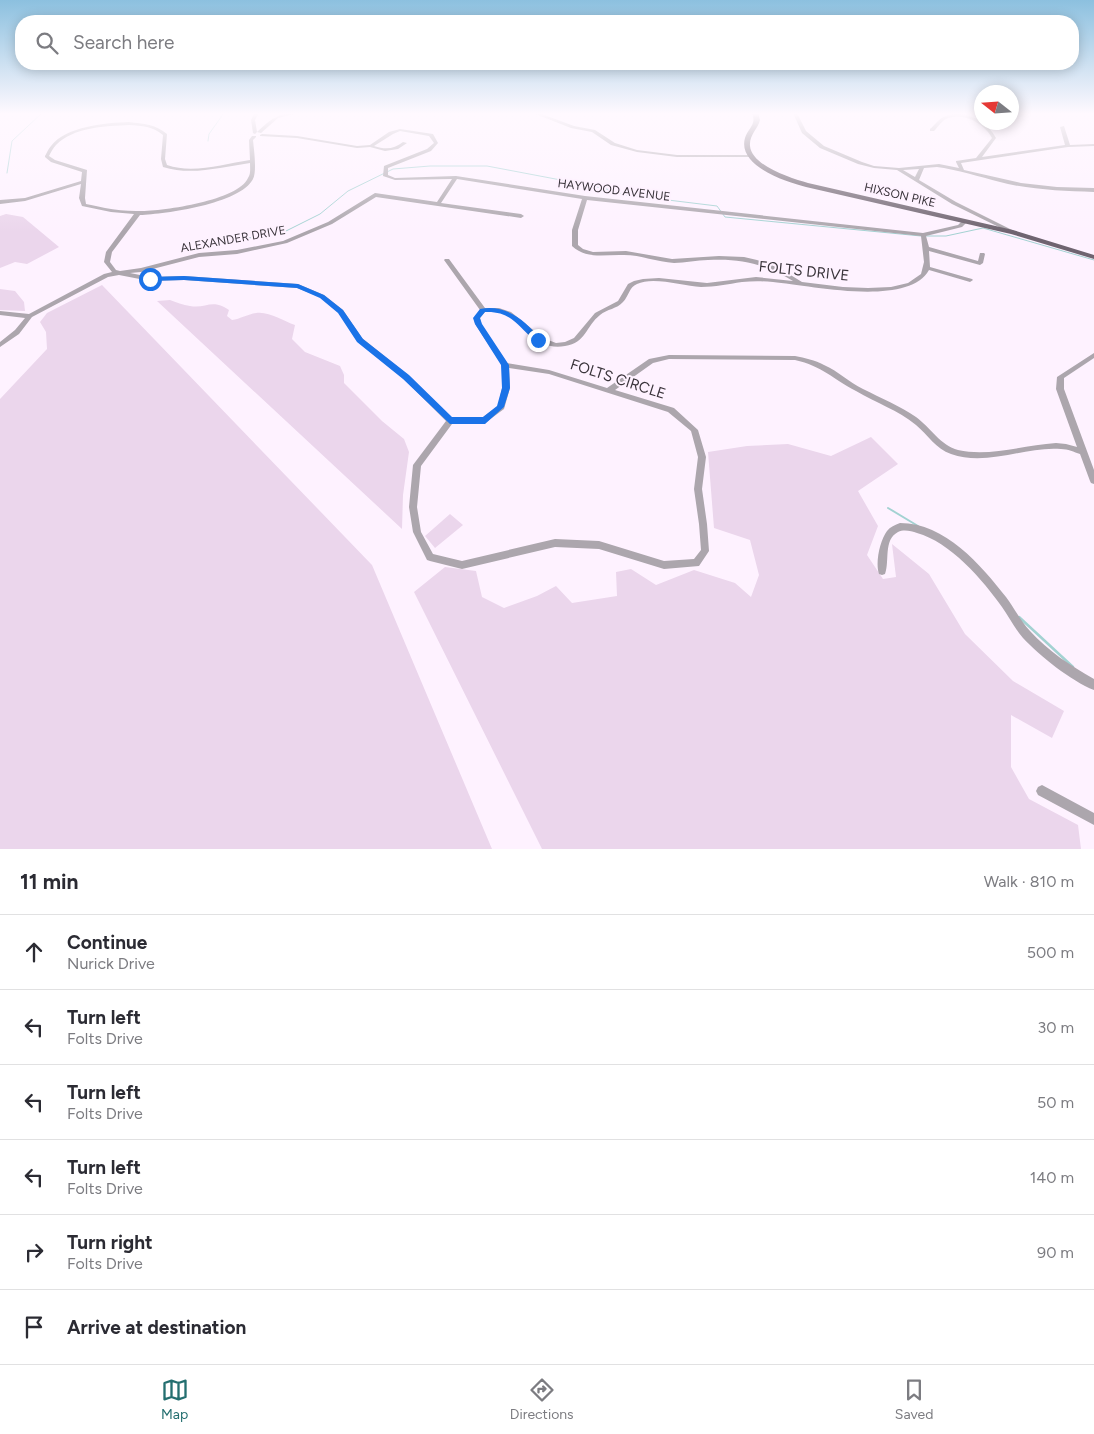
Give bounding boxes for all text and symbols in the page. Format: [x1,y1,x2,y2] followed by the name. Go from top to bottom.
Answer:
[15,15,1079,70] search box
[33,29,61,57] icon: search
[73,31,175,54] text: Search here
[974,85,1019,130] north arrow
[557,176,671,204] street label: HAYWOOD AVENUE
[863,180,937,210] street label: HIXSON PIKE
[179,223,287,255] street label: ALEXANDER DRIVE
[758,257,850,285] street label: FOLTS DRIVE
[139,268,162,291] route start
[527,329,550,352] route end
[568,355,668,403] street label: FOLTS CIRCLE
[20,869,78,894] text: 11 min
[984,872,1074,891] text: Walk · 810 m
[67,931,147,954] text: Continue
[20,938,48,966] icon: ahead
[1027,943,1074,962] text: 500 m
[67,954,155,973] text: Nurick Drive
[67,1006,141,1029] text: Turn left
[20,1013,48,1041] icon: left
[1037,1018,1074,1037] text: 30 m
[67,1029,143,1048] text: Folts Drive
[67,1081,141,1104] text: Turn left
[20,1088,48,1116] icon: left
[1037,1093,1074,1112] text: 50 m
[67,1104,143,1123] text: Folts Drive
[67,1156,141,1179] text: Turn left
[20,1163,48,1191] icon: left
[1030,1168,1074,1187] text: 140 m
[67,1179,143,1198] text: Folts Drive
[67,1231,153,1254] text: Turn right
[20,1238,48,1266] icon: right
[1037,1243,1074,1262] text: 90 m
[67,1254,143,1273] text: Folts Drive
[20,1313,48,1341] icon: arrive
[67,1316,246,1339] text: Arrive at destination
[161,1376,189,1423] tab: Map
[510,1376,574,1423] tab: Directions
[895,1376,933,1423] tab: Saved

